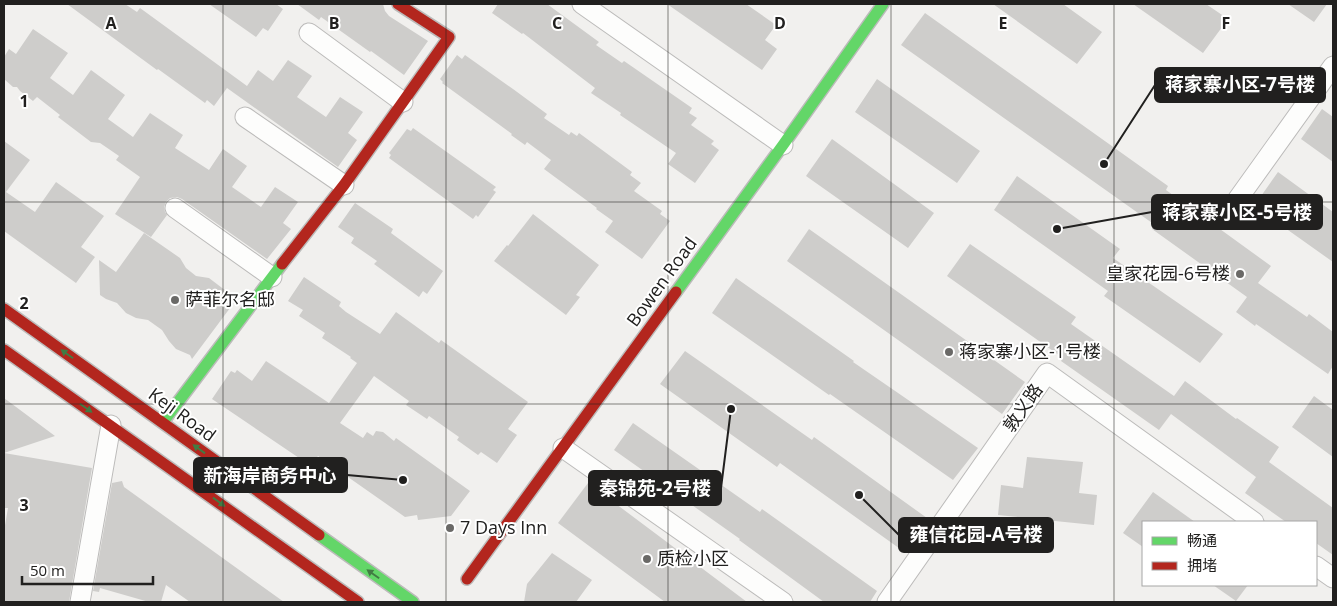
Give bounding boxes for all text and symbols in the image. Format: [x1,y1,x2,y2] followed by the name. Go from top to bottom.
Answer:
[105,12,117,34] text: A
[329,12,339,34] text: B
[552,12,562,34] text: C
[774,12,786,34] text: D
[999,12,1008,34] text: E
[1222,12,1230,34] text: F
[1155,68,1325,102] callout: 蒋家寨小区-7号楼
[1165,71,1315,97] text: 蒋家寨小区-7号楼
[19,90,29,112] text: 1
[1152,195,1322,229] callout: 蒋家寨小区-5号楼
[1162,199,1312,225] text: 蒋家寨小区-5号楼
[621,232,702,331] street label: Bowen Road
[1106,261,1230,285] place label: 皇家花园-6号楼
[1234,268,1246,280] marker: 皇家花园-6号楼
[185,287,275,311] place label: 萨菲尔名邸
[19,292,29,314] text: 2
[169,294,181,306] marker: 萨菲尔名邸
[959,339,1101,363] place label: 蒋家寨小区-1号楼
[943,346,955,358] marker: 蒋家寨小区-1号楼
[60,349,74,359] one-way arrow
[997,378,1047,436] street label: 敦义路
[144,382,221,447] street label: Keji Road
[80,403,93,413] one-way arrow
[193,443,206,454] one-way arrow
[194,458,347,492] callout: 新海岸商务中心
[203,462,337,488] text: 新海岸商务中心
[589,471,721,505] callout: 秦锦苑-2号楼
[599,475,711,501] text: 秦锦苑-2号楼
[19,494,29,516] text: 3
[212,497,226,507] one-way arrow
[460,515,547,539] place label: 7 Days Inn
[899,518,1053,552] callout: 雍信花园-A号楼
[909,521,1043,547] text: 雍信花园-A号楼
[1142,521,1317,586] legend
[444,522,456,534] marker: 7 Days Inn
[1187,530,1217,550] text: 畅通
[657,546,729,570] place label: 质检小区
[641,553,653,565] marker: 质检小区
[22,554,154,586] scale bar
[1187,555,1217,575] text: 拥堵
[30,560,65,580] text: 50 m
[367,569,380,579] one-way arrow

